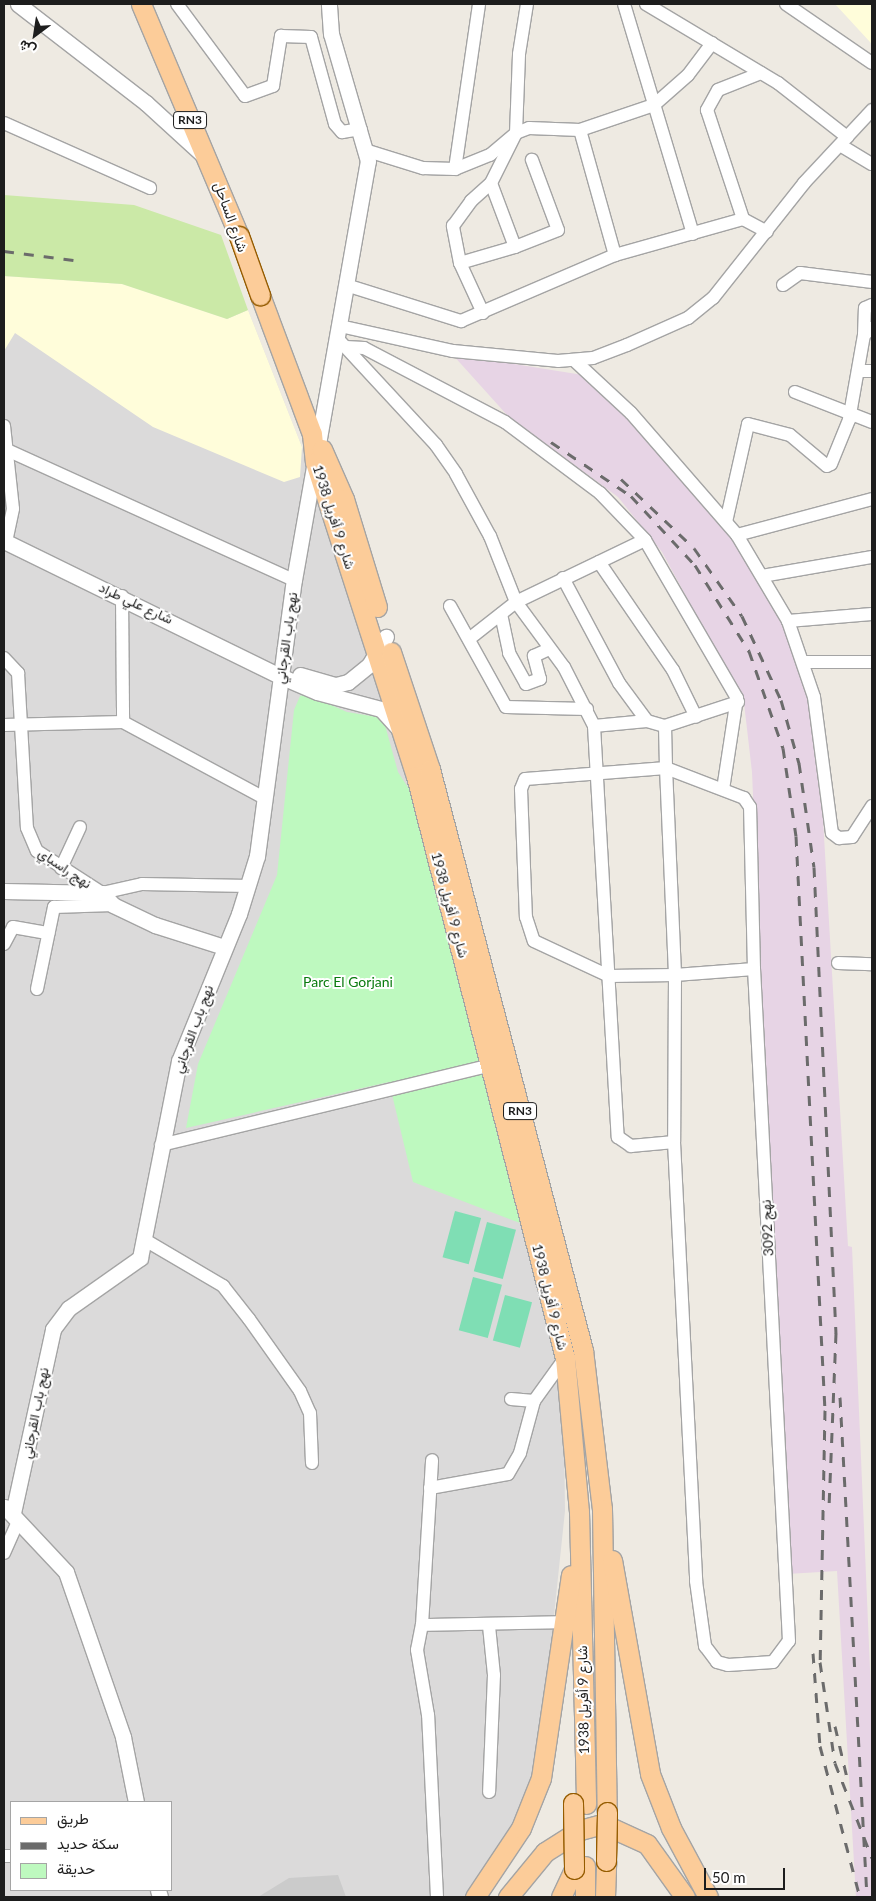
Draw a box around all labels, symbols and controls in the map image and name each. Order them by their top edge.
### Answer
north arrow [10,10,60,60]
text: ش [15,37,39,60]
road number: RN3 [172,110,208,130]
street label: شارع الساحل [211,180,251,254]
street label: شارع 9 أفريل 1938 [309,463,359,571]
street label: شارع علي طراد [96,579,176,627]
street label: نهج باب القرجاني [271,591,301,685]
street label: نهج راسباي [35,844,95,892]
street label: شارع 9 أفريل 1938 [428,850,472,960]
park label: Parc El Gorjani [303,974,393,990]
street label: نهج باب القرجاني [169,983,217,1075]
road number: RN3 [502,1102,538,1120]
street label: نهج 3092 [757,1199,777,1257]
street label: شارع 9 أفريل 1938 [529,1242,571,1352]
street label: نهج باب القرجاني [18,1366,52,1460]
street label: شارع 9 أفريل 1938 [574,1645,592,1755]
legend [10,1801,172,1891]
text: طريق [57,1809,89,1827]
text: سكة حديد [57,1834,119,1852]
scale bar [706,1858,787,1890]
text: حديقة [57,1859,95,1877]
text: 50 m [712,1868,746,1886]

